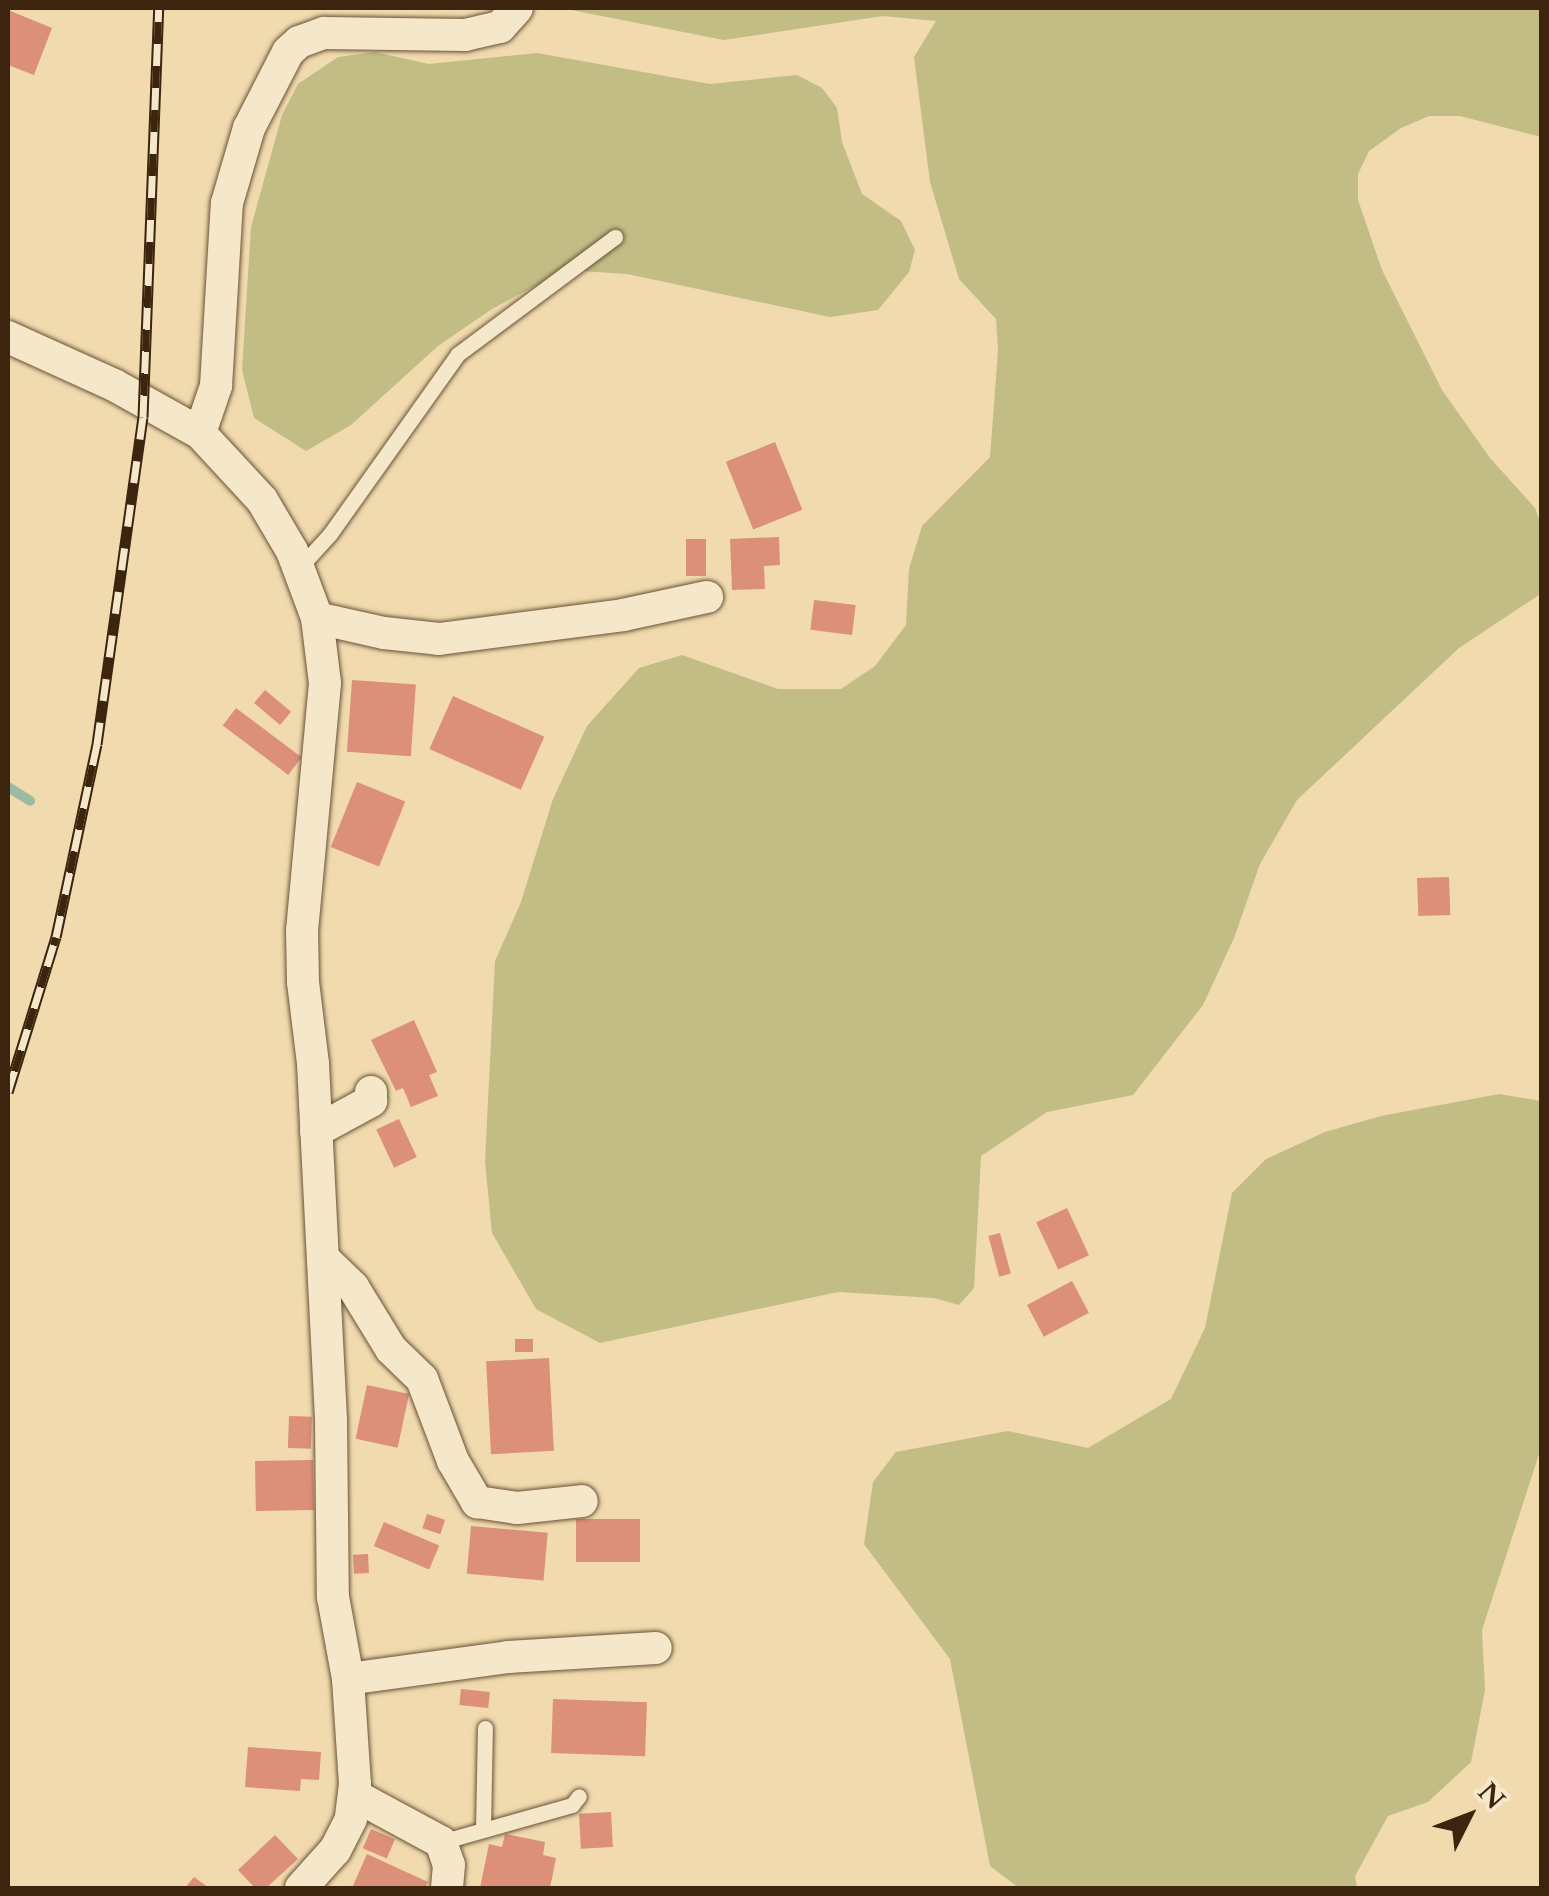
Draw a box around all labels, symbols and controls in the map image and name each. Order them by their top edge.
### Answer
north arrow [1419,1766,1519,1866]
text: N [1469,1774,1514,1818]

